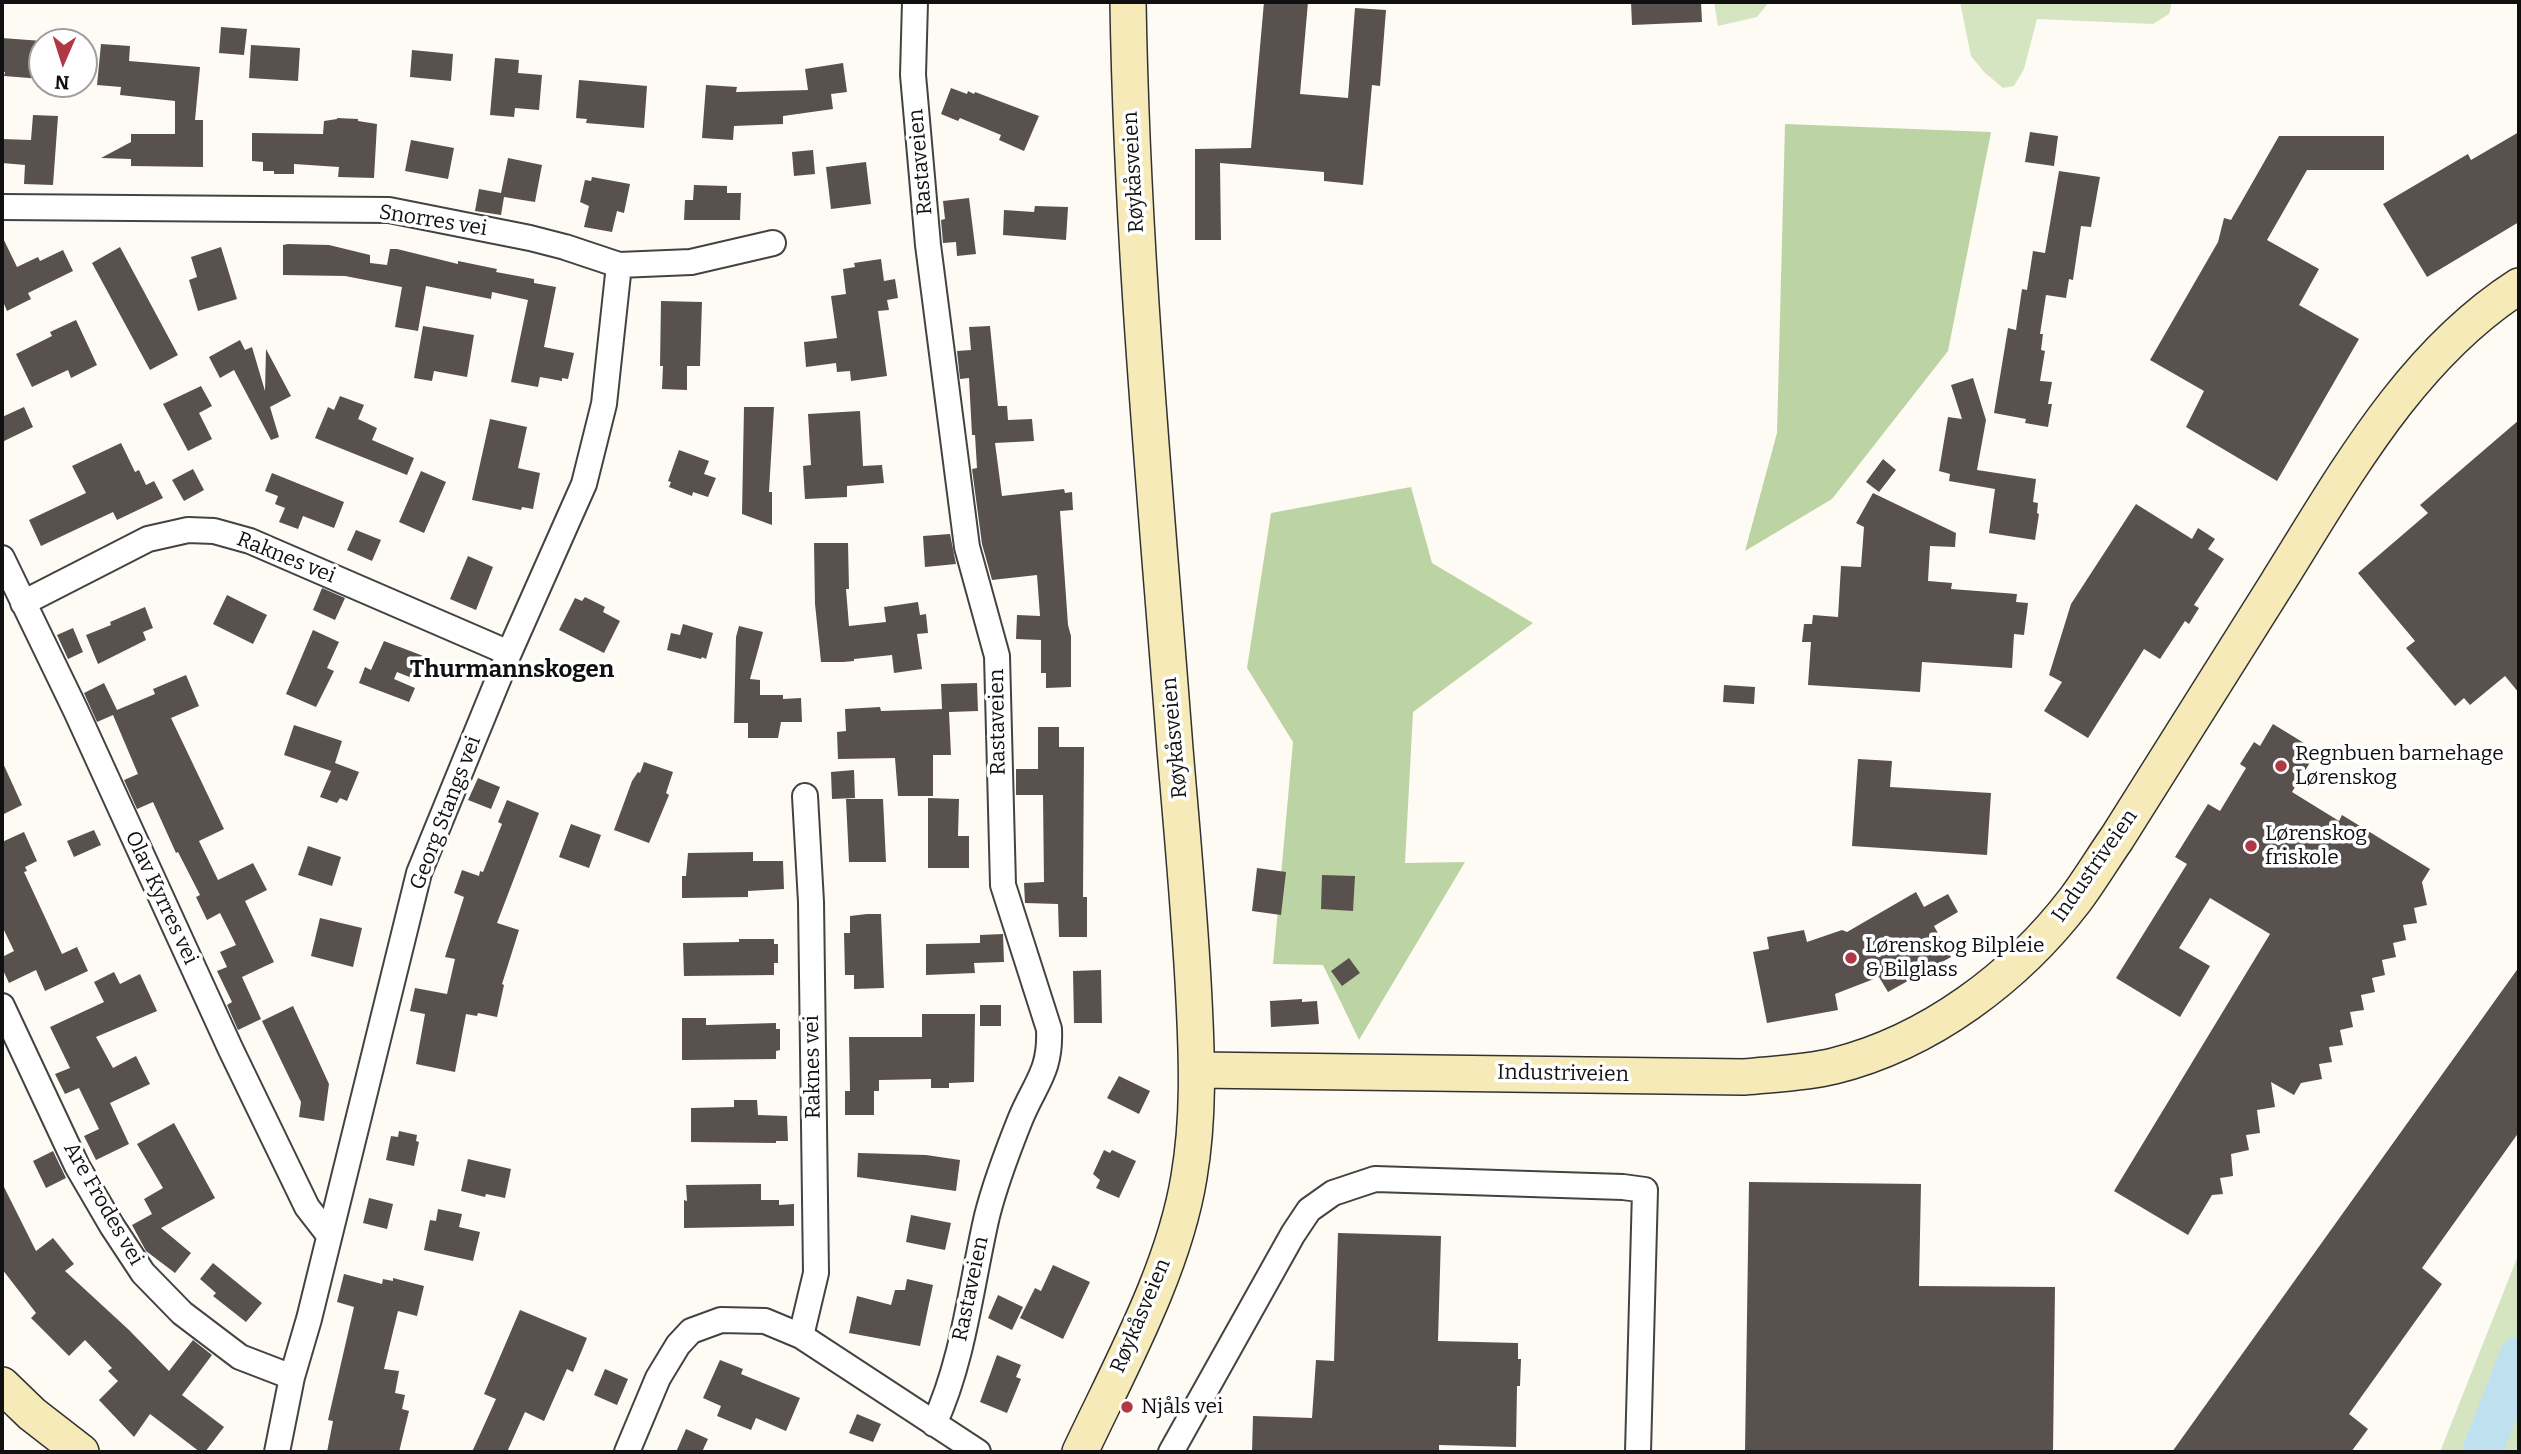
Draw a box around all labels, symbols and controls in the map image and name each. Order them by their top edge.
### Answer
north arrow [28,28,98,98]
text: N [54,71,70,94]
street label: Rastaveien [904,108,938,216]
street label: Røykåsveien [1118,111,1150,233]
street label: Snorres vei [377,200,489,242]
street label: Raknes vei [233,527,339,589]
district label: Thurmannskogen [410,656,614,684]
street label: Rastaveien [984,669,1012,775]
street label: Røykåsveien [1157,676,1193,800]
street label: Georg Stangs vei [405,733,487,893]
place label: Regnbuen barnehage Lørenskog [2295,741,2504,791]
marker: Regnbuen barnehage Lørenskog [2273,758,2289,774]
street label: Industriveien [2047,805,2143,927]
place label: Lørenskog friskole [2265,821,2367,871]
street label: Olav Kyrres vei [119,827,203,969]
marker: Lørenskog friskole [2243,838,2259,854]
place label: Lørenskog Bilpleie & Bilglass [1865,933,2044,983]
marker: Lørenskog Bilpleie & Bilglass [1843,950,1859,966]
street label: Raknes vei [799,1015,827,1119]
street label: Industriveien [1497,1060,1629,1088]
street label: Are Frodes vei [58,1138,148,1270]
street label: Rastaveien [948,1234,994,1344]
street label: Røykåsveien [1106,1255,1176,1377]
place label: Njåls vei [1141,1394,1223,1420]
marker: Njåls vei [1119,1399,1135,1415]

